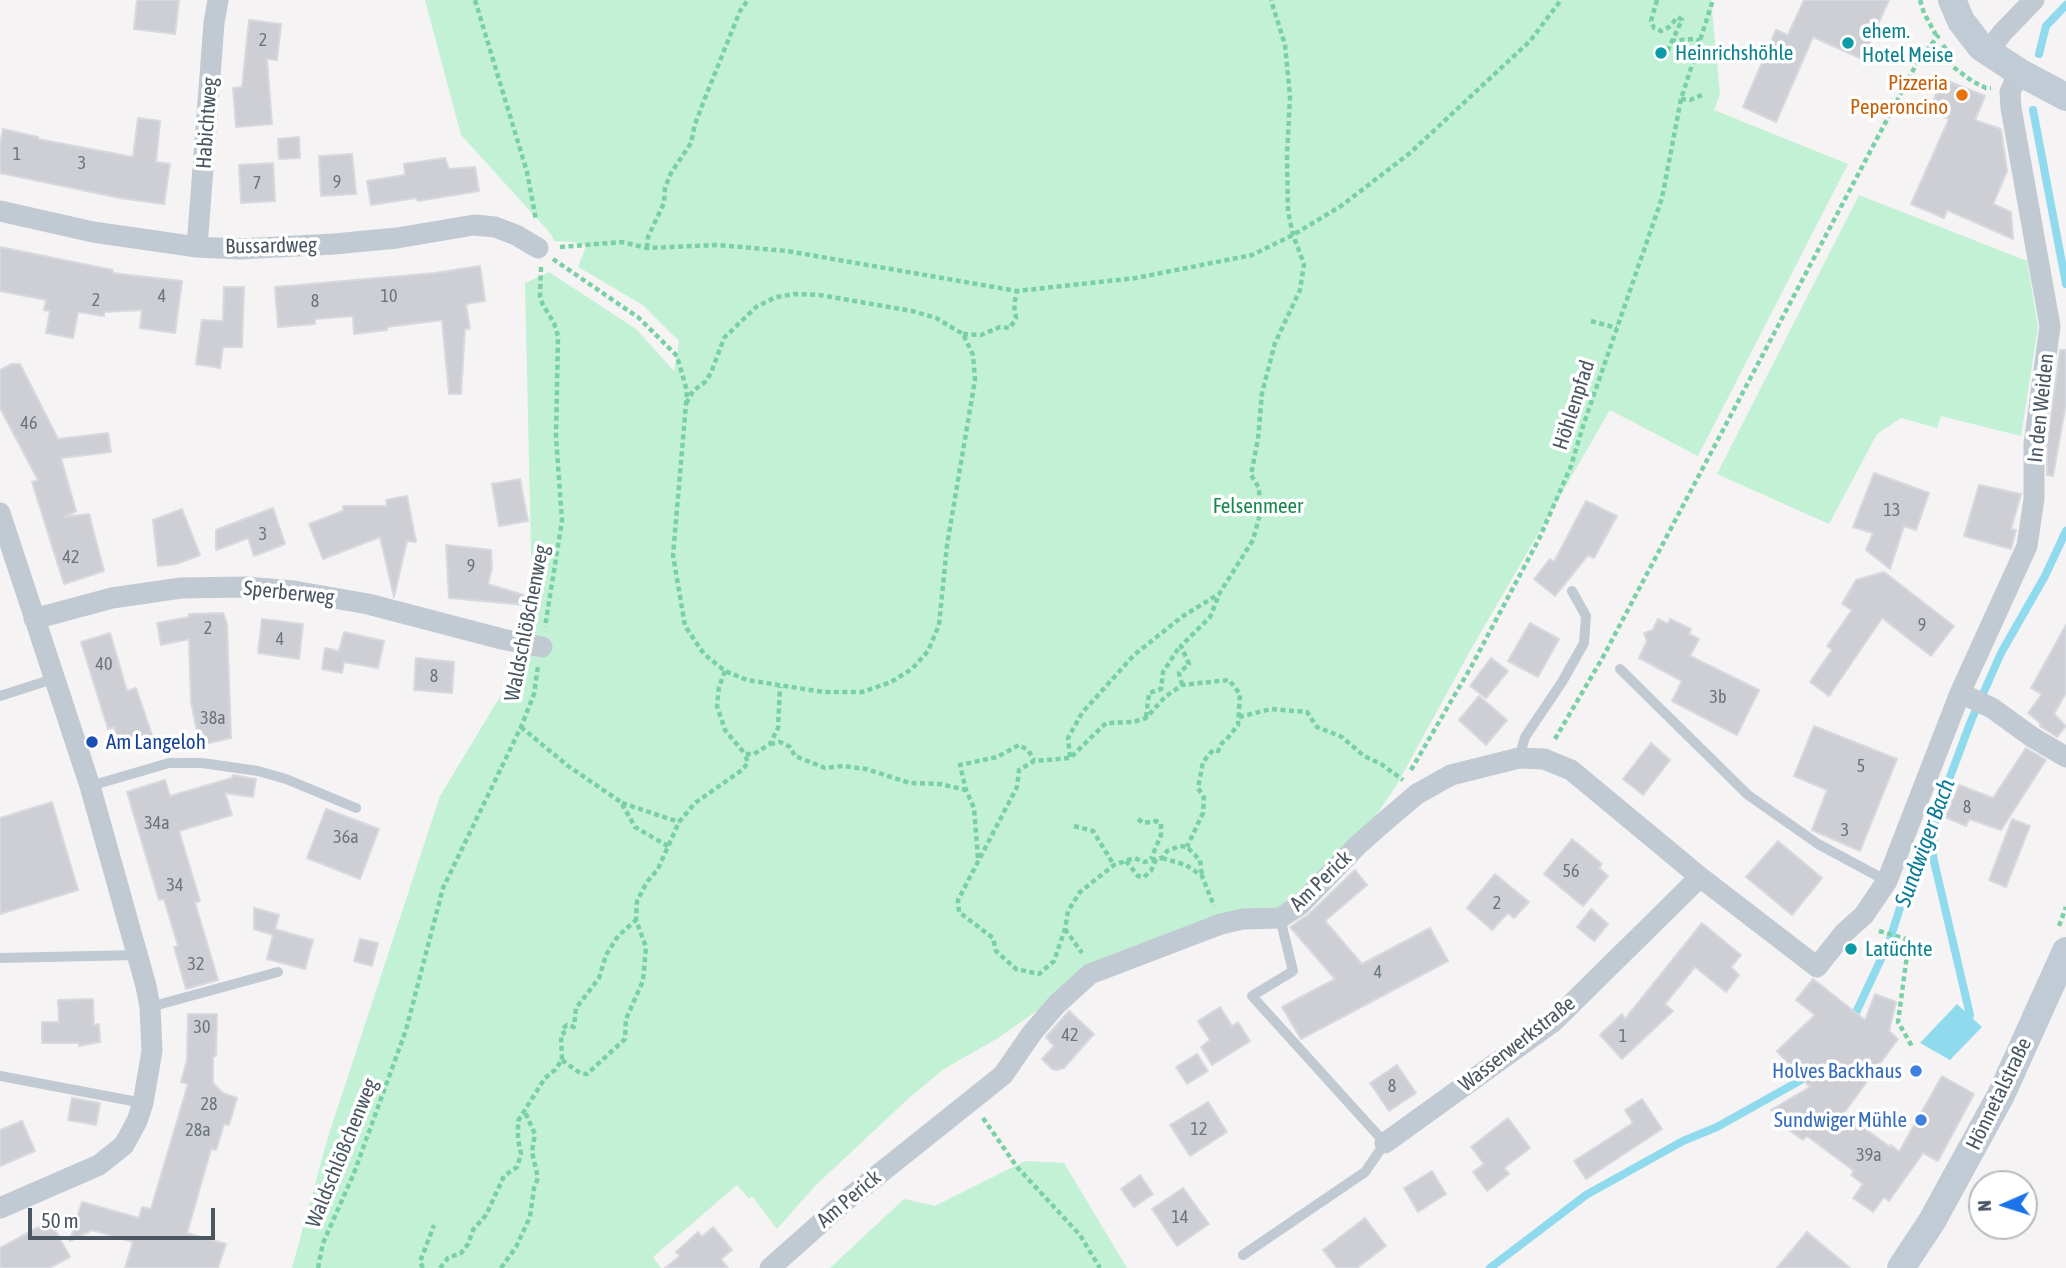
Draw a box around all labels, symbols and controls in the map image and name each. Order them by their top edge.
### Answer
place label: ehem. Hotel Meise [1862,18,1953,68]
house number: 2 [259,29,267,51]
marker: ehem. Hotel Meise [1840,35,1856,51]
place label: Heinrichshöhle [1675,40,1793,66]
marker: Heinrichshöhle [1653,45,1669,61]
place label: Pizzeria Peperoncino [1850,70,1948,120]
street label: Habichtweg [191,76,223,170]
marker: Pizzeria Peperoncino [1954,87,1970,103]
house number: 1 [13,143,21,165]
house number: 3 [78,152,86,174]
house number: 9 [333,171,341,193]
house number: 7 [253,172,261,194]
street label: Bussardweg [225,233,317,259]
house number: 4 [158,285,166,307]
house number: 10 [381,285,397,307]
house number: 2 [92,289,100,311]
house number: 8 [311,290,319,312]
street label: In den Weiden [2023,352,2059,464]
street label: Höhlenpfad [1548,357,1600,453]
house number: 46 [21,412,37,434]
park label: Felsenmeer [1213,493,1303,519]
house number: 13 [1884,499,1900,521]
house number: 3 [259,523,267,545]
street label: Waldschlößchenweg [499,543,555,703]
house number: 42 [63,546,79,568]
house number: 9 [467,555,475,577]
street label: Sperberweg [242,576,336,610]
house number: 9 [1918,614,1926,636]
house number: 2 [204,617,212,639]
house number: 4 [276,628,284,650]
house number: 40 [96,653,112,675]
house number: 8 [430,665,438,687]
house number: 3b [1710,686,1726,708]
house number: 38a [200,707,226,729]
place label: Am Langeloh [106,729,206,755]
marker: Am Langeloh [84,734,100,750]
house number: 5 [1857,755,1865,777]
water label: Sundwiger Bach [1889,775,1961,911]
house number: 8 [1963,796,1971,818]
house number: 34a [144,812,170,834]
house number: 3 [1841,819,1849,841]
house number: 36a [333,826,359,848]
street label: Am Perick [1285,846,1357,916]
house number: 56 [1563,860,1579,882]
house number: 34 [167,874,183,896]
house number: 2 [1493,892,1501,914]
place label: Latüchte [1865,936,1932,962]
marker: Latüchte [1843,941,1859,957]
house number: 32 [188,953,204,975]
house number: 4 [1374,961,1382,983]
street label: Wasserwerkstraße [1454,991,1580,1097]
house number: 30 [194,1016,210,1038]
house number: 42 [1062,1024,1078,1046]
house number: 1 [1619,1025,1627,1047]
street label: Hönnetalstraße [1961,1034,2037,1154]
place label: Holves Backhaus [1772,1058,1902,1084]
marker: Holves Backhaus [1908,1063,1924,1079]
street label: Waldschlößchenweg [301,1075,383,1231]
house number: 8 [1388,1075,1396,1097]
house number: 28 [201,1093,217,1115]
place label: Sundwiger Mühle [1774,1107,1907,1133]
marker: Sundwiger Mühle [1913,1112,1929,1128]
house number: 12 [1191,1118,1207,1140]
house number: 28a [185,1119,211,1141]
house number: 39a [1856,1144,1882,1166]
street label: Am Perick [812,1165,886,1233]
north arrow [1968,1170,2038,1240]
scale bar [32,1194,219,1238]
text: N [1973,1200,1995,1212]
house number: 14 [1172,1206,1188,1228]
text: 50 m [41,1208,79,1232]

